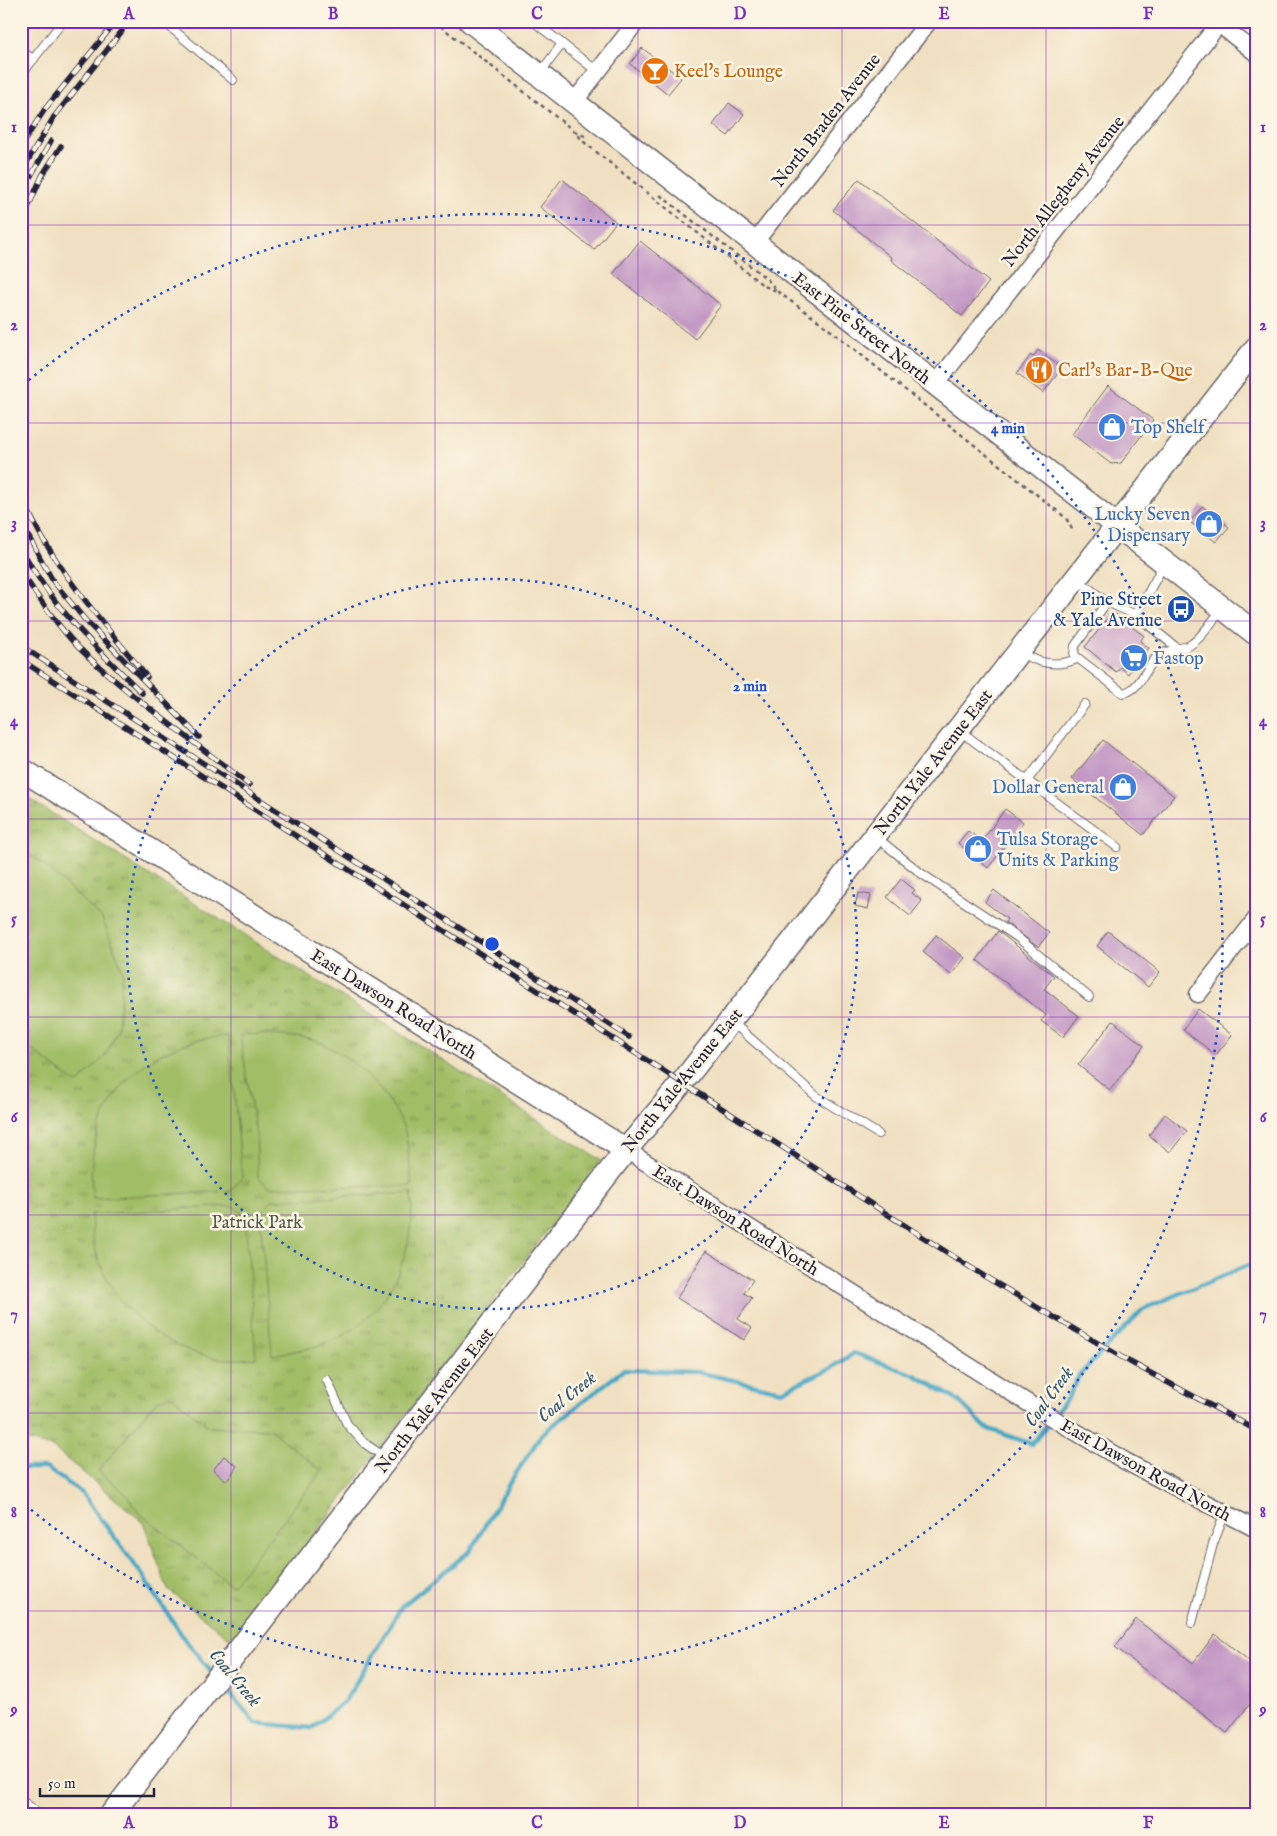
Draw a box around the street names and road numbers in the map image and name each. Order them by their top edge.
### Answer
street label: North Braden Avenue [768,49,887,192]
street label: North Allegheny Avenue [998,112,1131,272]
street label: East Pine Street North [787,268,935,391]
street label: North Yale Avenue East [870,685,998,841]
street label: East Dawson Road North [306,945,481,1066]
street label: North Yale Avenue East [618,1004,749,1158]
street label: East Dawson Road North [648,1161,823,1282]
street label: North Yale Avenue East [371,1323,499,1479]
street label: East Dawson Road North [1056,1415,1235,1528]

